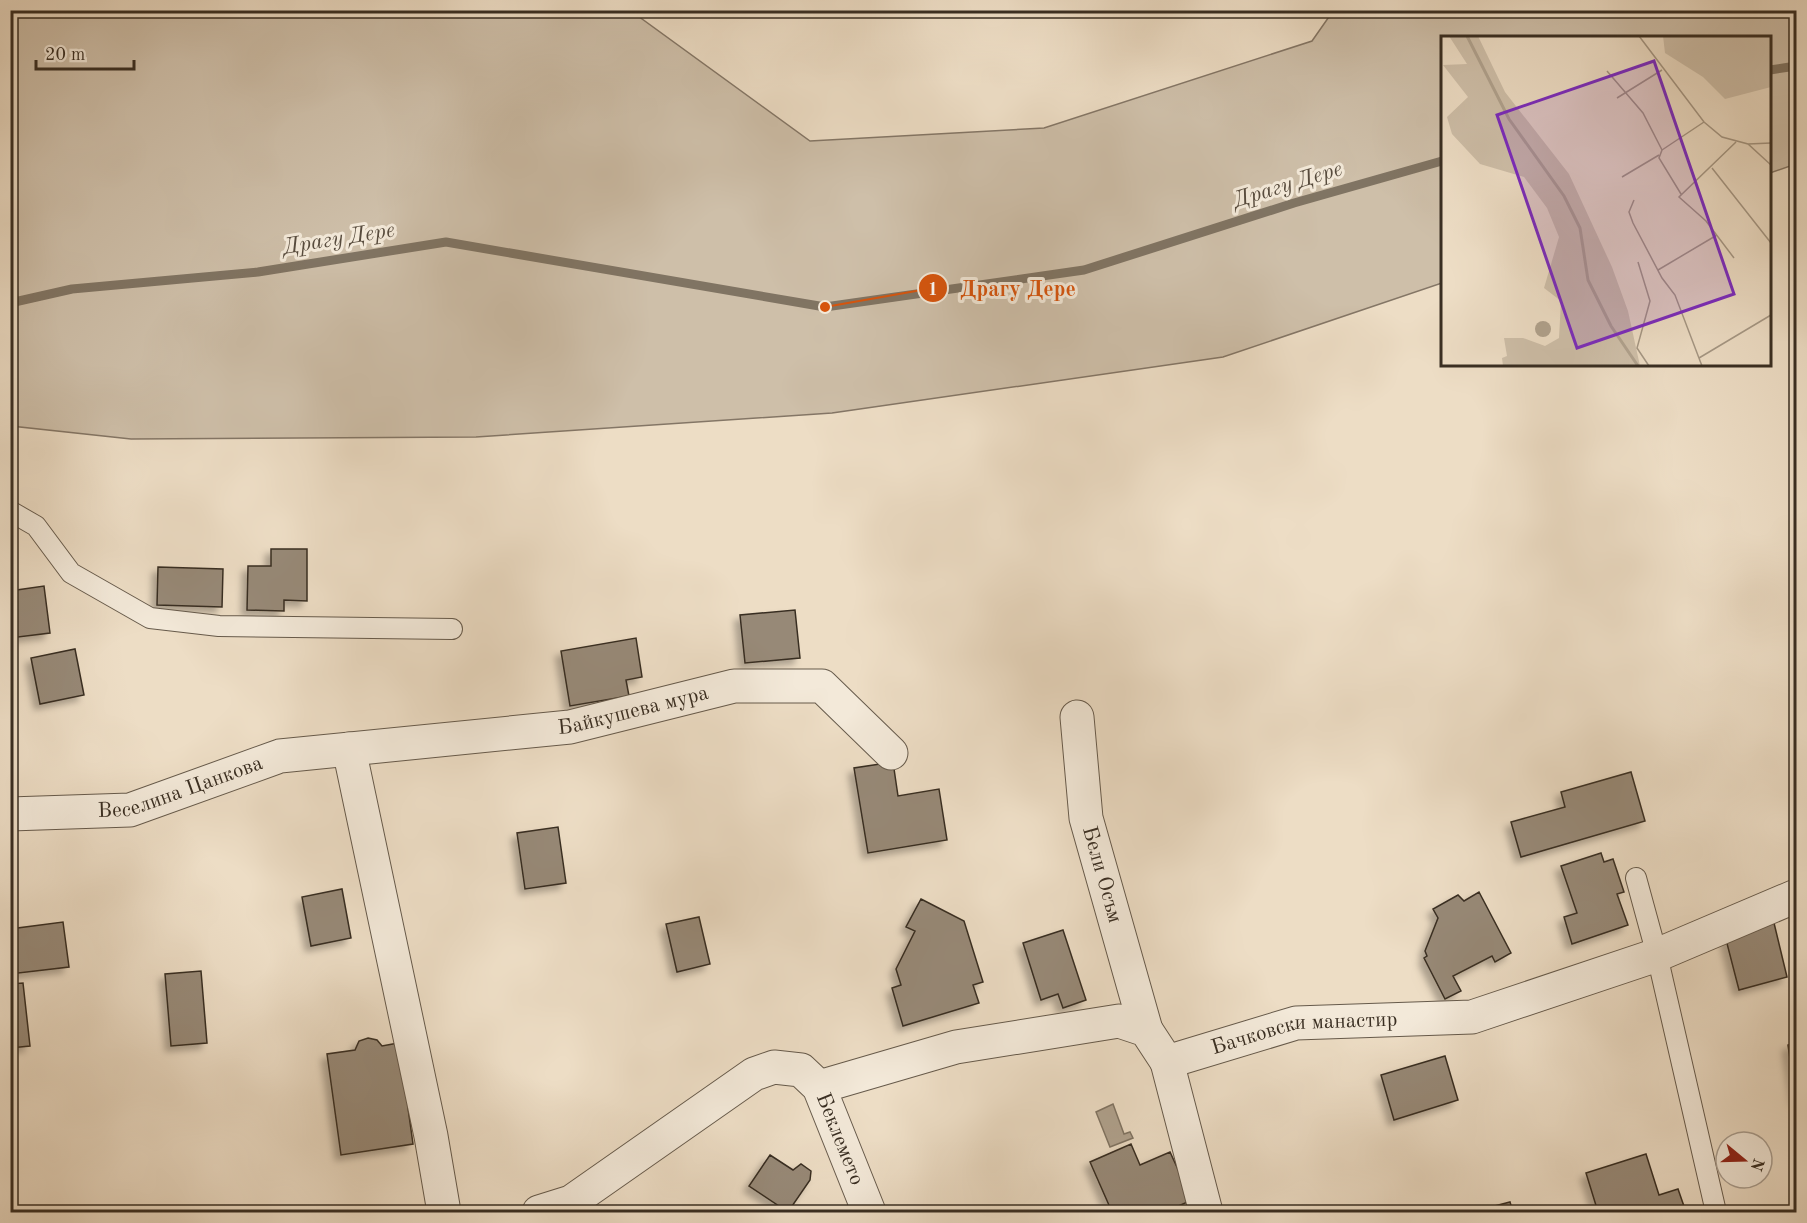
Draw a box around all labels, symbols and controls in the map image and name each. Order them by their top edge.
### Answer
scale bar [36,33,134,71]
inset map [1441,36,1771,366]
text: 20 m [45,46,85,64]
water label: Драгу Дере [1228,158,1345,213]
water label: Драгу Дере [279,219,396,259]
callout: Драгу Дере [918,268,1088,308]
text: Драгу Дере [960,279,1076,301]
text: 1 [928,281,938,299]
street label: Байкушева мура [557,682,711,739]
street label: Веселина Цанкова [97,753,266,822]
street label: Бели Осъм [1078,824,1126,925]
street label: Бачковски манастир [1209,1009,1398,1059]
street label: Беклемето [812,1090,868,1188]
north arrow [1714,1130,1774,1190]
text: N [1746,1156,1766,1173]

